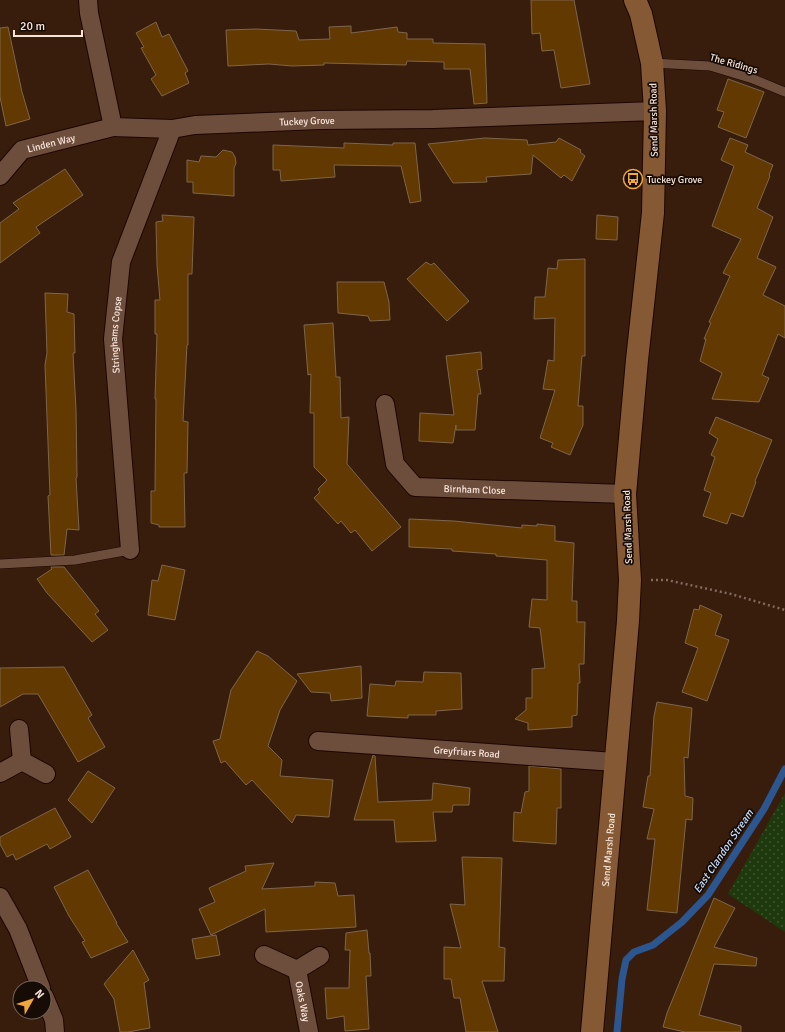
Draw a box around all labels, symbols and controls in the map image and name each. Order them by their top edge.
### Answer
scale bar [14,12,82,38]
text: 20 m [20,19,45,34]
street label: The Ridings [708,51,760,77]
street label: Send Marsh Road [647,83,661,157]
street label: Tuckey Grove [279,115,335,129]
street label: Linden Way [26,132,77,155]
bus stop icon: Tuckey Grove [622,168,644,190]
place label: Tuckey Grove [647,174,702,186]
street label: Stringhams Copse [108,296,124,374]
street label: Birnham Close [443,483,506,497]
street label: Send Marsh Road [621,490,635,564]
street label: Greyfriars Road [433,744,500,761]
water label: East Clandon Stream [691,806,757,895]
street label: Send Marsh Road [600,812,618,887]
north arrow [12,980,52,1020]
street label: Oaks Way [292,980,312,1023]
text: N [32,987,47,1001]

